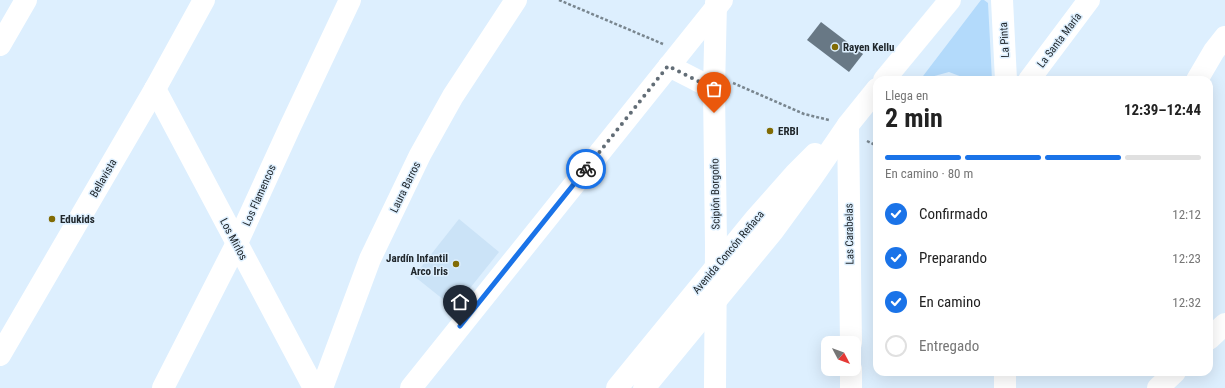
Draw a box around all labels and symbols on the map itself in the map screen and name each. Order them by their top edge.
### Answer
street label: La Santa María [1035,10,1084,70]
street label: La Pinta [997,22,1012,58]
place label: Rayen Kellu [843,41,894,54]
marker: Rayen Kellu [830,42,840,52]
pin [697,72,731,113]
place label: ERBI [778,125,799,138]
marker: ERBI [765,126,775,136]
courier [566,149,606,189]
street label: Bellavista [87,157,120,200]
street label: Scipión Borgoño [708,158,723,230]
street label: Laura Barros [388,160,423,215]
street label: Los Flamencos [240,163,279,228]
street label: Las Carabelas [842,203,857,265]
street label: Avenida Concón Reñaca [690,208,767,297]
place label: Edukids [60,213,95,226]
marker: Edukids [47,214,57,224]
street label: Los Mirlos [217,216,250,262]
place label: Jardín Infantil Arco Iris [386,252,448,278]
marker: Jardín Infantil Arco Iris [451,259,461,269]
pin [443,285,477,326]
north arrow [821,336,861,376]

